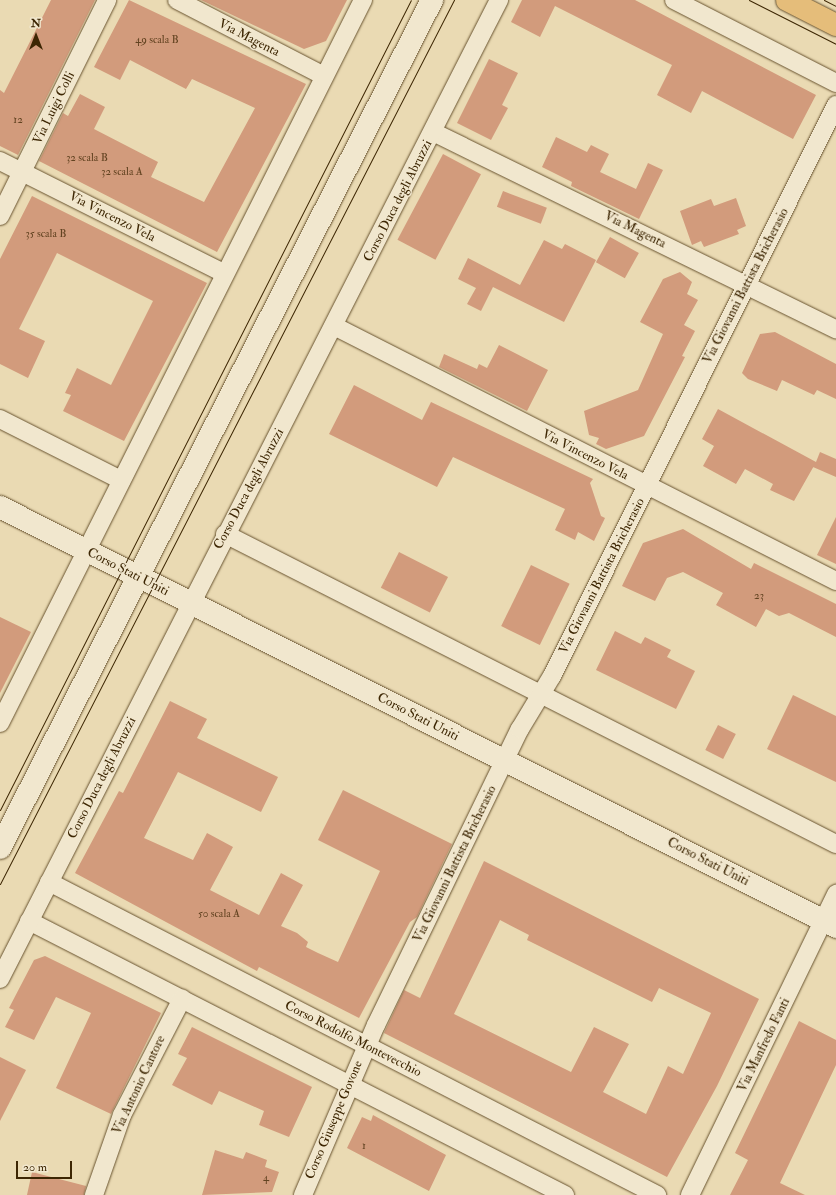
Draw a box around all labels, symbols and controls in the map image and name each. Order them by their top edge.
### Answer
north arrow [16,16,56,56]
street label: Via Magenta [216,16,282,60]
text: N [31,17,41,30]
house number: 49 scala B [135,33,179,47]
street label: Via Luigi Colli [30,69,78,147]
house number: 12 [13,113,23,127]
street label: Corso Duca degli Abruzzi [360,137,436,265]
house number: 32 scala B [66,151,108,165]
house number: 32 scala A [101,165,143,179]
street label: Via Vincenzo Vela [66,189,158,245]
street label: Via Giovanni Battista Bricherasio [700,206,792,366]
street label: Via Magenta [602,208,668,252]
house number: 35 scala B [26,227,66,241]
street label: Corso Duca degli Abruzzi [210,426,288,552]
street label: Via Vincenzo Vela [539,427,631,483]
street label: Via Giovanni Battista Bricherasio [556,496,648,656]
street label: Corso Stati Uniti [85,545,171,599]
house number: 23 [754,589,764,603]
street label: Corso Stati Uniti [375,690,461,744]
street label: Corso Duca degli Abruzzi [64,714,140,842]
street label: Via Giovanni Battista Bricherasio [410,783,500,945]
street label: Corso Stati Uniti [665,835,751,889]
house number: 50 scala A [198,907,240,921]
street label: Via Manfredo Fanti [735,996,793,1094]
street label: Corso Rodolfo Montevecchio [282,998,424,1080]
street label: Via Antonio Cantore [109,1033,169,1137]
street label: Corso Giuseppe Govone [302,1058,366,1182]
house number: 1 [362,1139,366,1153]
scale bar [18,1153,74,1179]
text: 20 m [23,1160,47,1175]
house number: 4 [263,1171,269,1185]

